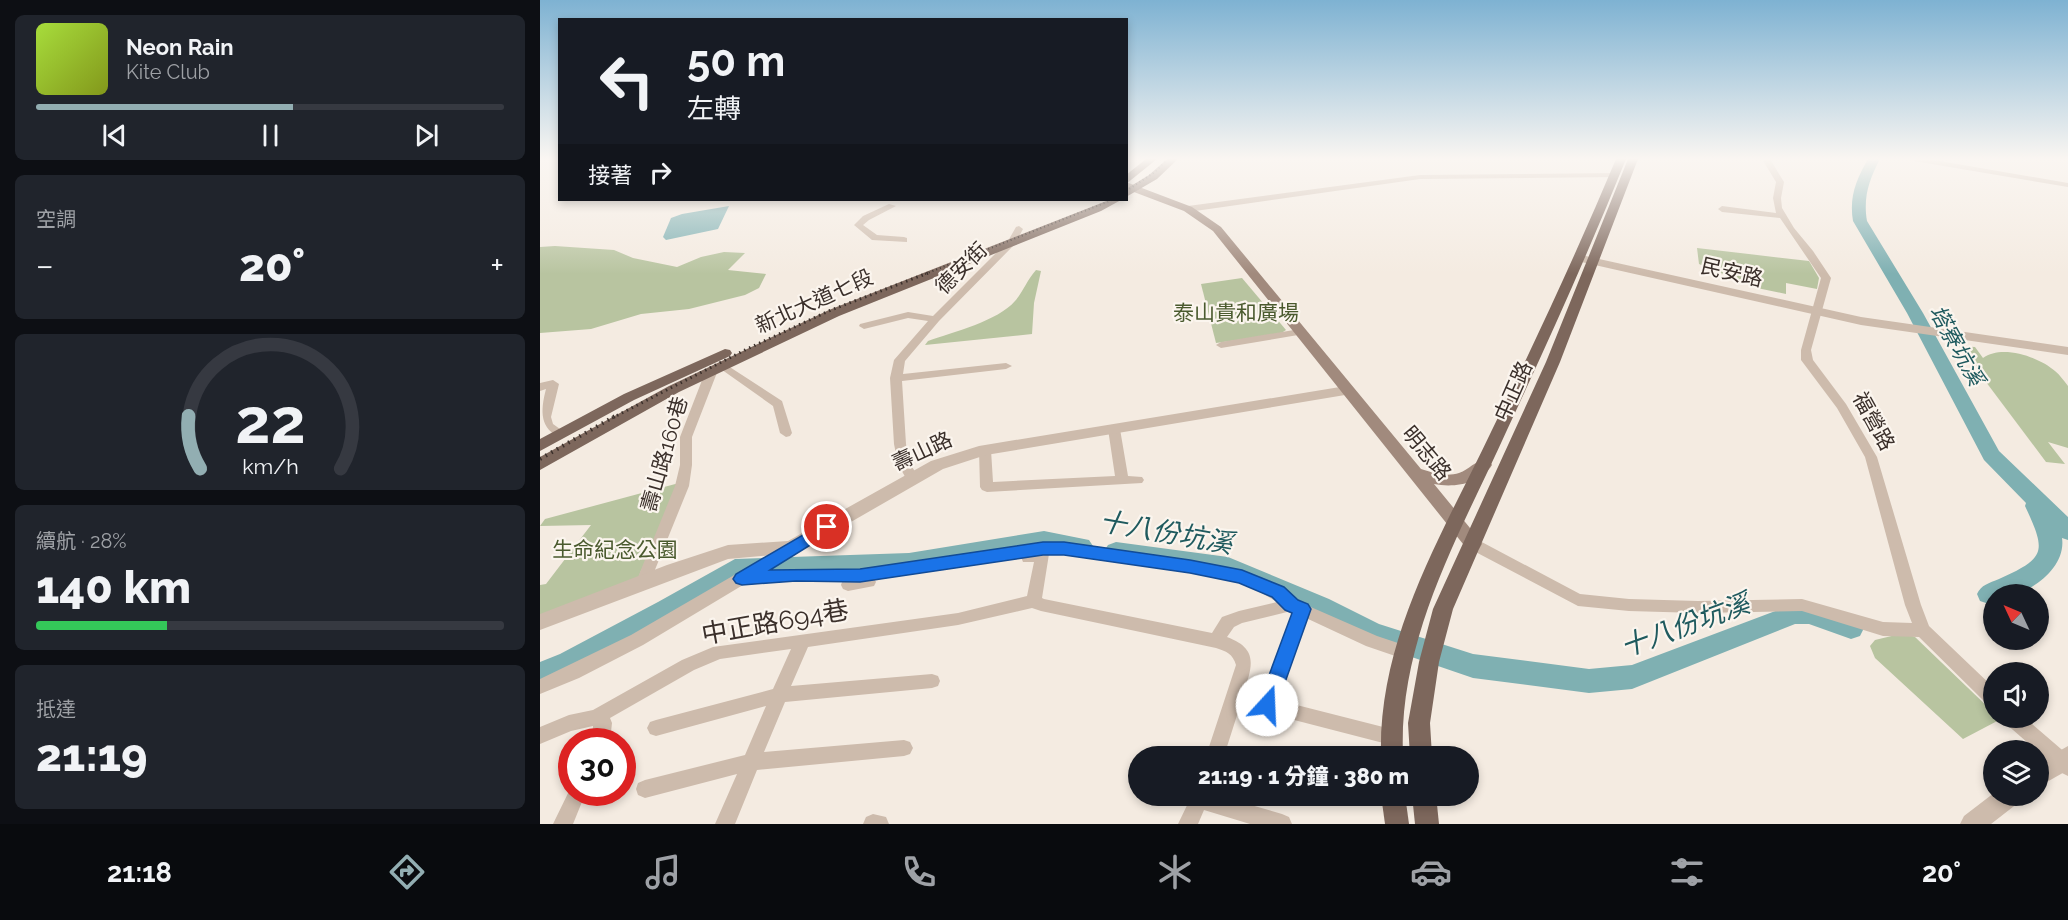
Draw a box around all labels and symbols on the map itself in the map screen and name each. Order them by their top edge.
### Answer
street label: 德安街 [930,237,992,299]
street label: 民安路 [1698,253,1766,291]
street label: 新北大道七段 [751,264,877,338]
park label: 泰山貴和廣場 [1173,300,1299,325]
water label: 塔寮坑溪 [1924,300,1991,392]
street label: 中正路 [1489,357,1537,425]
street label: 福營路 [1848,387,1900,455]
street label: 壽山路160巷 [636,394,692,514]
street label: 明志路 [1397,421,1457,485]
street label: 壽山路 [888,426,956,476]
pin [801,501,852,552]
water label: 十八份坑溪 [1097,505,1239,560]
park label: 生命紀念公園 [552,537,678,562]
north arrow [1983,584,2049,650]
water label: 十八份坑溪 [1616,586,1757,663]
street label: 中正路694巷 [699,594,851,650]
position arrow [1235,673,1299,737]
speed limit sign: 30 [558,728,636,806]

